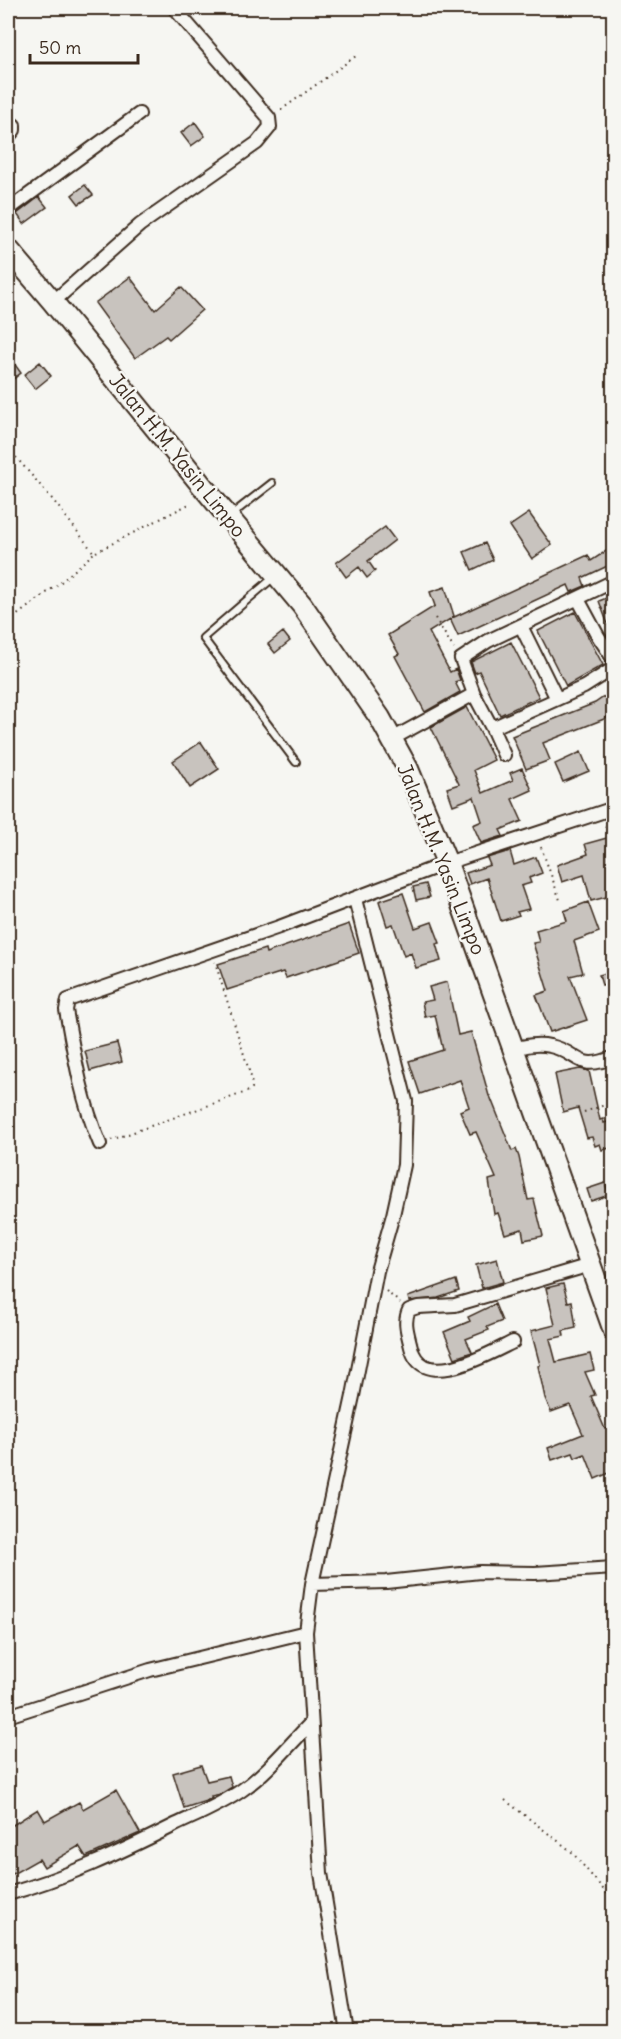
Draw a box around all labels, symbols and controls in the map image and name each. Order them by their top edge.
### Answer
scale bar [30,27,138,65]
text: 50 m [39,36,81,59]
street label: Jalan H.M. Yasin Limpo [104,368,252,542]
street label: Jalan H.M. Yasin Limpo [392,760,492,958]

